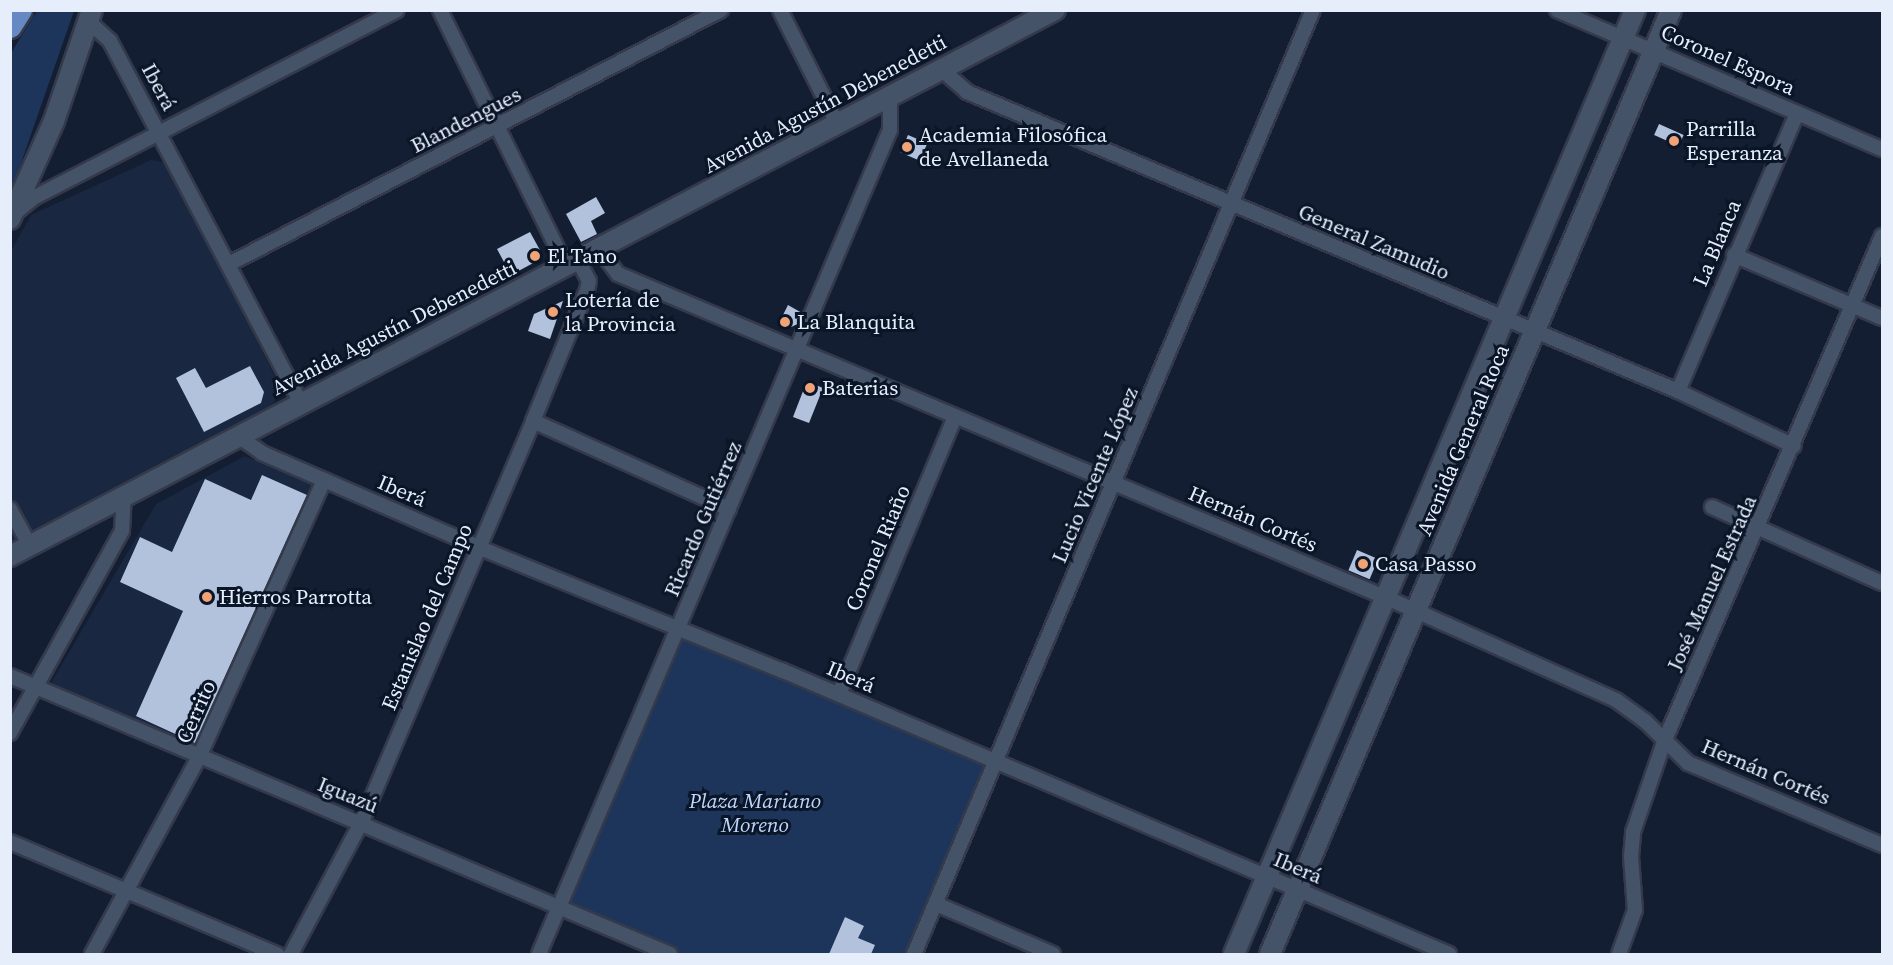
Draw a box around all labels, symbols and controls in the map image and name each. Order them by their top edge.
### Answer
street label: Coronel Espora [1657,19,1799,101]
street label: Avenida Agustín Debenedetti [699,29,951,179]
street label: Iberá [136,59,182,115]
street label: Blandengues [407,81,525,159]
place label: Parrilla Esperanza [1686,116,1783,166]
place label: Academia Filosófica de Avellaneda [919,122,1107,172]
marker: Parrilla Esperanza [1667,134,1681,148]
marker: Academia Filosófica de Avellaneda [900,140,914,154]
street label: La Blanca [1688,196,1746,290]
street label: General Zamudio [1295,199,1453,285]
place label: El Tano [547,243,617,269]
marker: El Tano [528,249,542,263]
street label: Avenida Agustín Debenedetti [267,255,521,401]
place label: Lotería de la Provincia [565,287,676,337]
marker: Lotería de la Provincia [546,305,560,319]
place label: La Blanquita [797,309,915,335]
marker: La Blanquita [778,315,792,329]
street label: Avenida General Roca [1411,341,1515,539]
place label: Baterias [822,375,898,401]
marker: Baterias [803,381,817,395]
street label: Lucio Vicente López [1046,383,1144,567]
street label: Ricardo Gutiérrez [659,438,747,600]
street label: Iberá [374,470,430,512]
street label: Coronel Riaño [840,481,916,615]
street label: Hernán Cortés [1185,481,1321,557]
street label: José Manuel Estrada [1662,491,1762,675]
street label: Estanislao del Campo [376,520,478,714]
place label: Casa Passo [1375,551,1476,577]
marker: Casa Passo [1356,557,1370,571]
place label: Hierros Parrotta [219,584,372,610]
marker: Hierros Parrotta [200,590,214,604]
street label: Iberá [823,656,879,698]
street label: Cerrito [171,677,221,747]
street label: Hernán Cortés [1698,734,1834,810]
street label: Iguazú [314,772,382,818]
park label: Plaza Mariano Moreno [689,788,821,838]
street label: Iberá [1270,847,1326,889]

